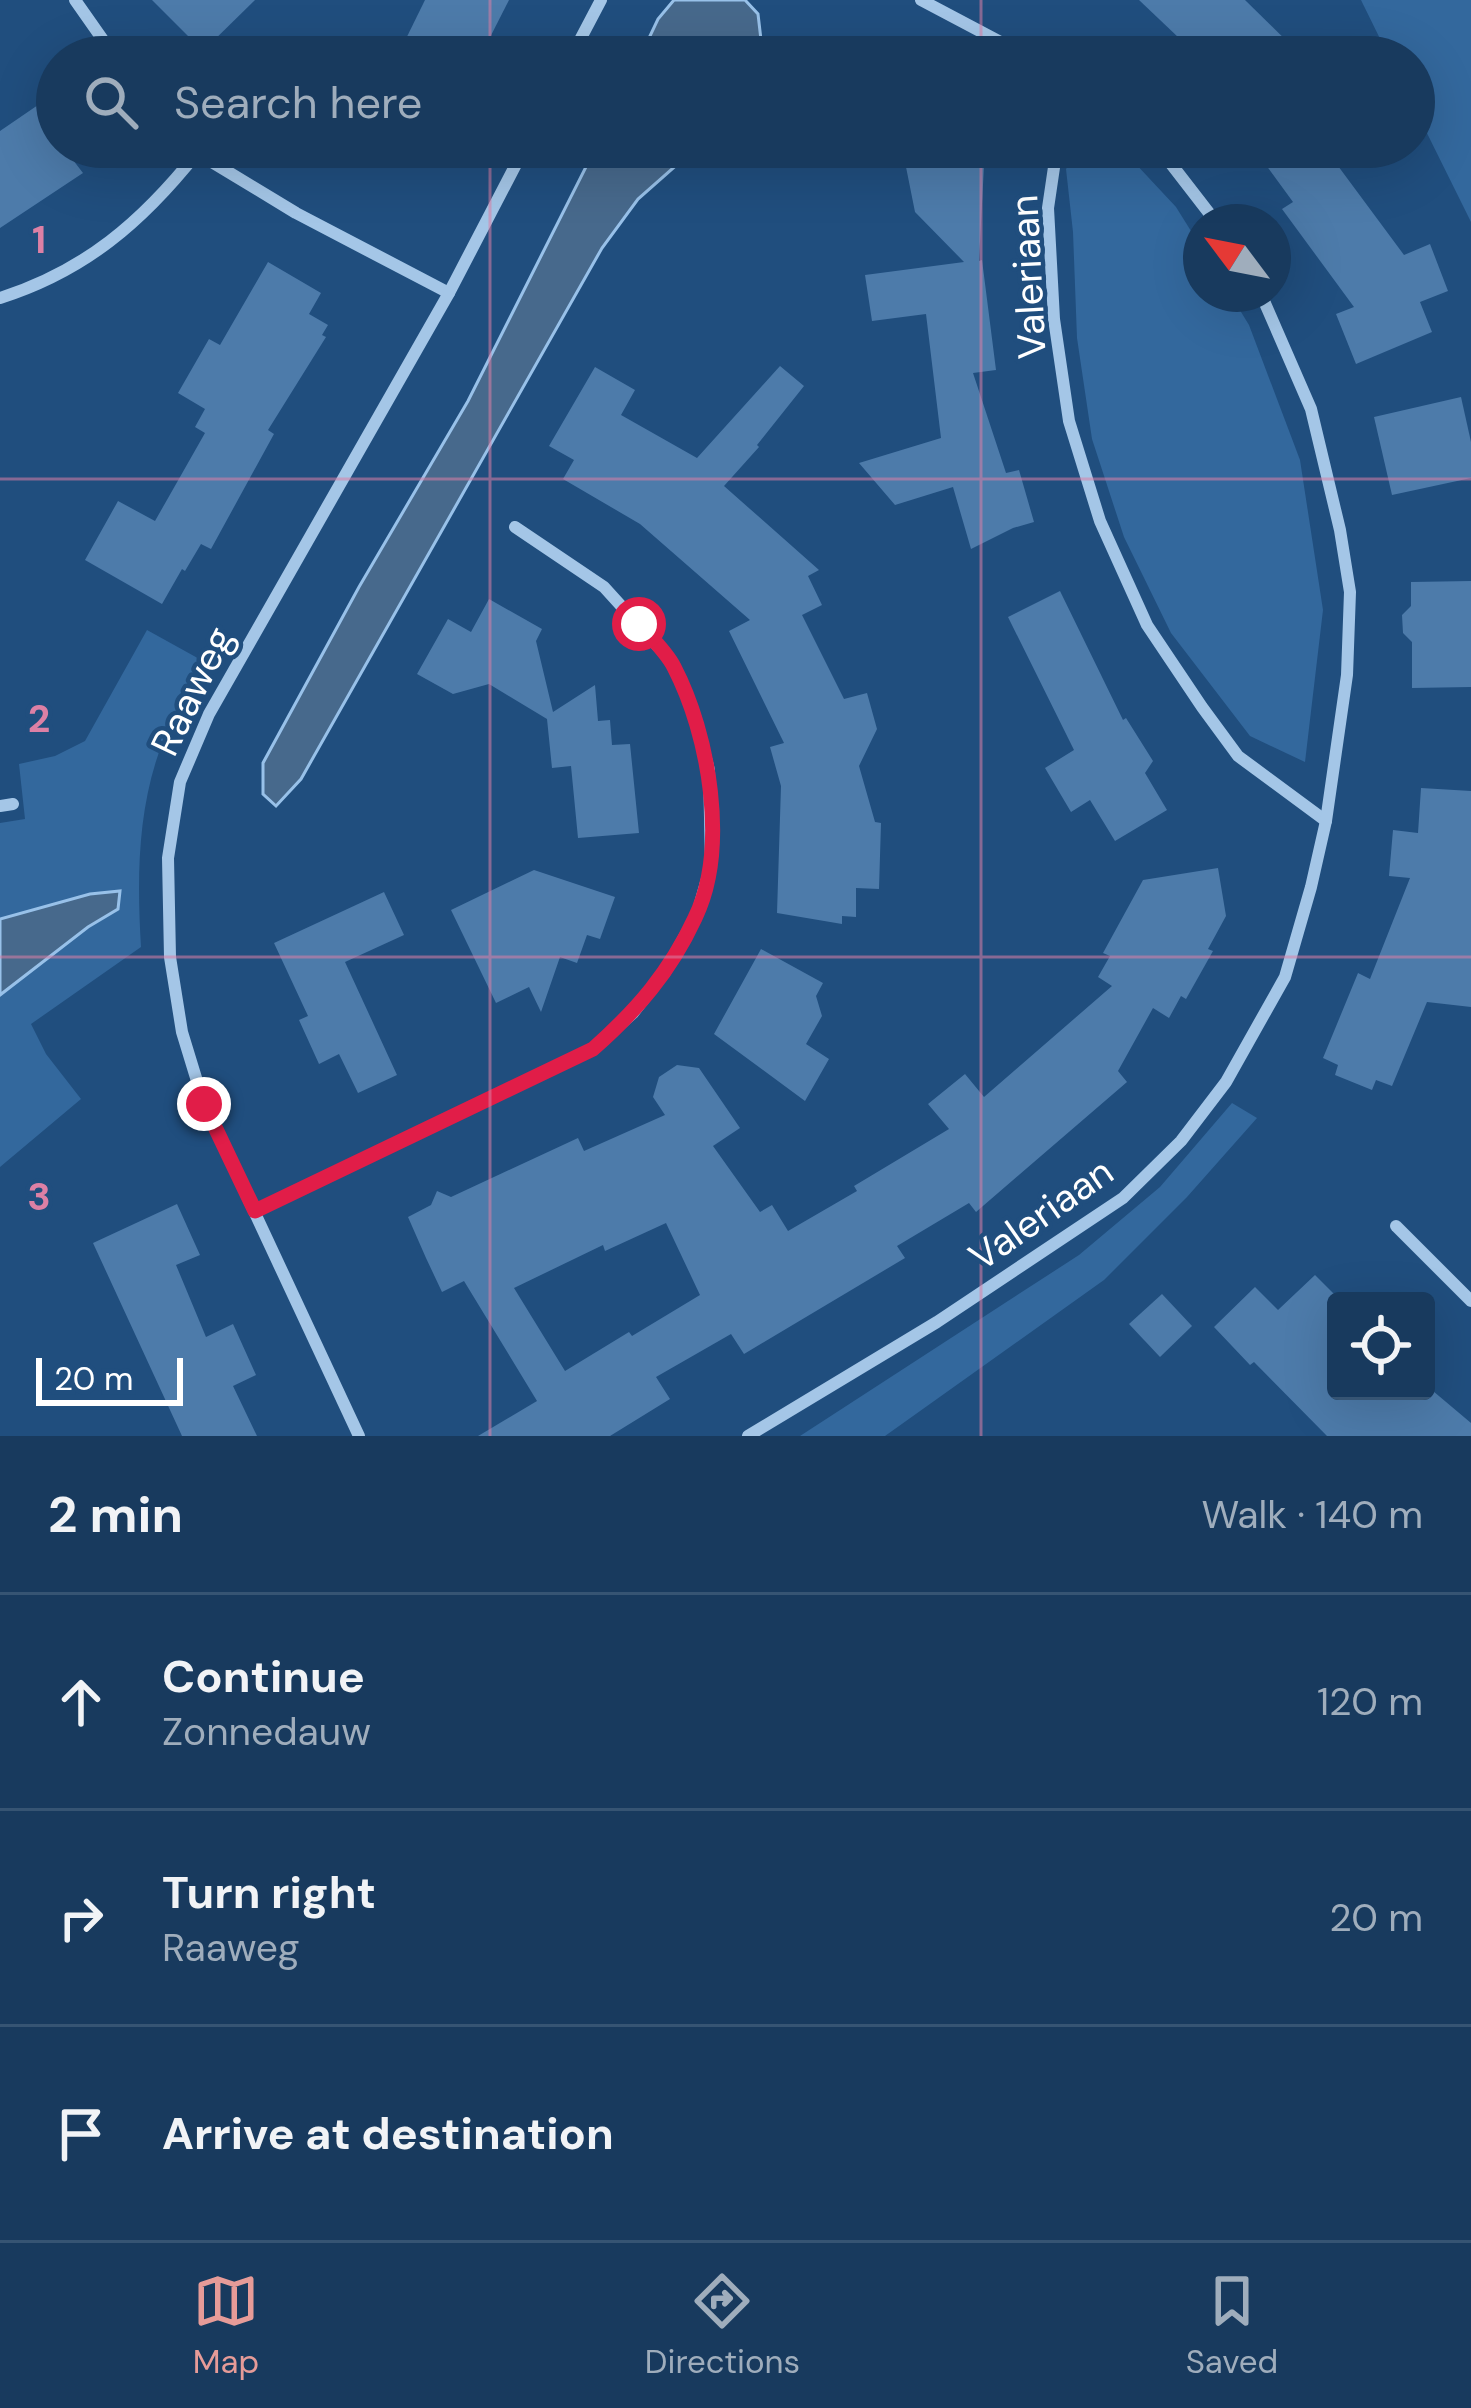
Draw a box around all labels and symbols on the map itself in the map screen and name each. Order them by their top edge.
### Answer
street label: Valeriaan [998,193,1058,361]
north arrow [1183,204,1291,312]
text: 1 [32,214,46,265]
route start [612,597,666,651]
street label: Raaweg [139,618,245,764]
text: 2 [28,693,50,744]
route end [177,1077,231,1131]
street label: Valeriaan [959,1146,1123,1282]
text: 3 [27,1171,51,1222]
scale bar [36,1352,183,1405]

